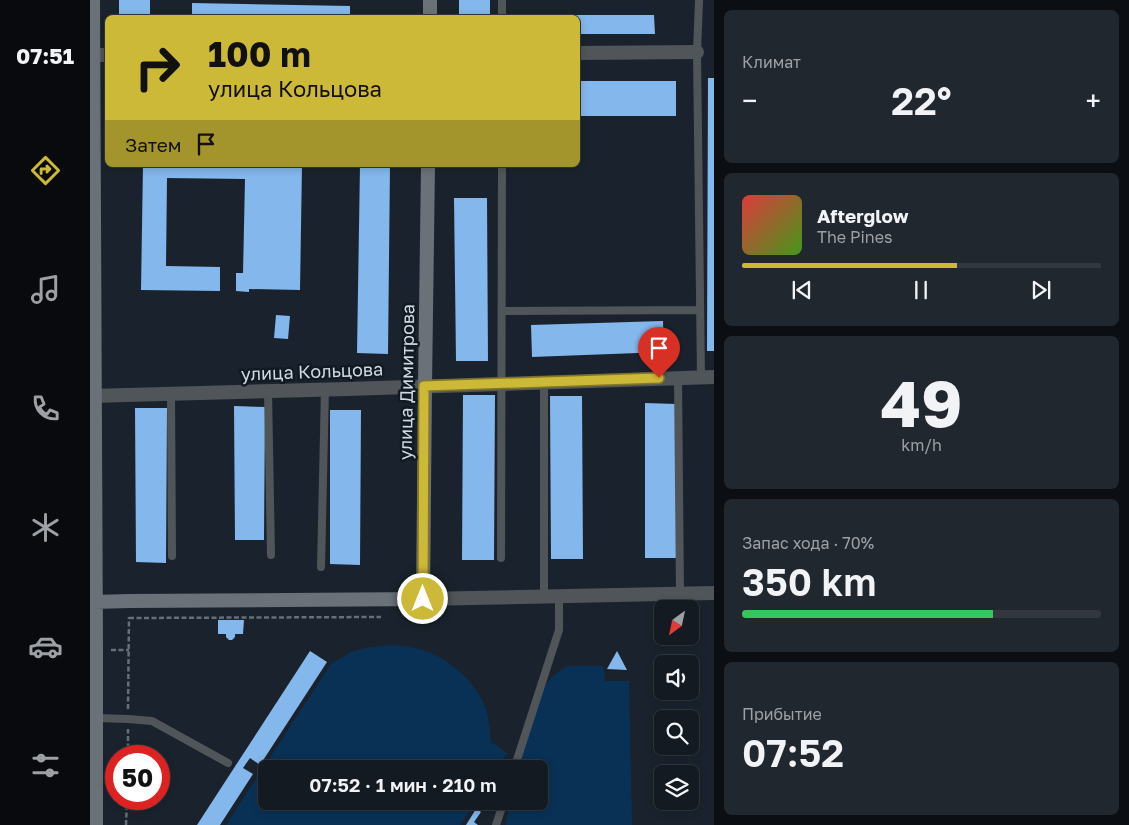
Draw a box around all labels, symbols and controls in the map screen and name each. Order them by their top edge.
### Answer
text: 100 m [208,33,311,75]
icon: right [125,35,190,100]
text: 07:51 [16,42,74,69]
text: Климат [742,52,801,72]
text: улица Кольцова [208,75,382,102]
text: 22° [891,78,952,123]
text: − [742,84,757,117]
text: + [1086,84,1101,117]
icon: arrive [192,130,220,158]
text: Затем [125,133,182,156]
icon: directions [28,153,63,188]
text: Afterglow [817,204,908,227]
text: The Pines [817,227,892,247]
icon: music [28,272,63,307]
icon: previous [788,276,816,304]
icon: pause [907,276,935,304]
icon: next [1027,276,1055,304]
street label: улица Димитрова [394,304,418,460]
pin [638,327,680,378]
icon: arrive [645,334,673,362]
street label: улица Кольцова [240,358,384,384]
text: 49 [881,363,962,441]
icon: phone [28,391,63,426]
text: km/h [901,435,942,455]
icon: climate [28,510,63,545]
text: Запас хода · 70% [742,533,874,553]
text: 350 km [742,559,877,604]
position arrow [396,572,448,624]
north arrow [654,600,699,645]
map controls [654,600,699,810]
icon: car [28,629,63,664]
button: sound [654,655,699,700]
text: Прибытие [742,704,822,724]
button: search [654,710,699,755]
text: 07:52 [742,730,844,775]
speed limit sign: 50 [105,745,170,810]
icon: filters [28,748,63,783]
button: layers [654,765,699,810]
text: 07:52 · 1 мин · 210 m [309,773,497,796]

